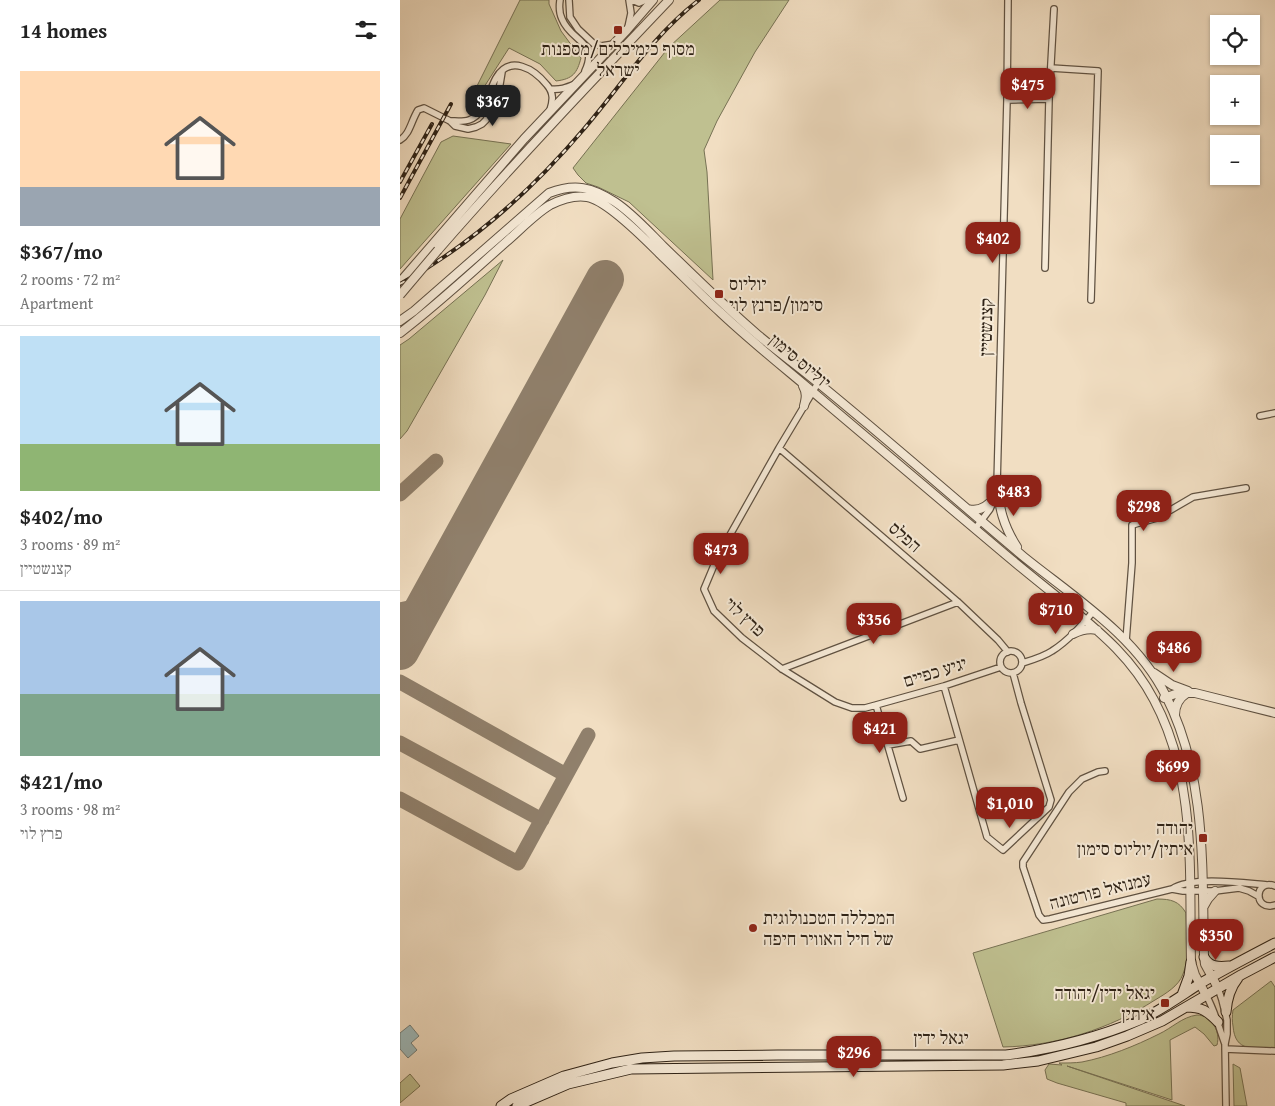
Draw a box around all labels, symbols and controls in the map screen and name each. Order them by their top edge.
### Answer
text: 14 homes [20,15,107,46]
map controls [1210,15,1260,185]
button: locate [1210,15,1260,65]
icon: filters [352,16,380,44]
marker: מסוף כימיכלים/מספנות ישראל [612,24,624,36]
place label: מסוף כימיכלים/מספנות ישראל [541,35,695,83]
pin: $475 [998,68,1058,110]
text: $475 [1011,72,1045,96]
button: + [1210,75,1260,125]
pin: $367 [463,84,523,127]
text: $367 [476,89,510,113]
icon: home [155,103,245,193]
button: − [1210,135,1260,185]
pin: $402 [963,222,1023,264]
text: $402 [976,226,1010,250]
text: $367/mo [20,236,103,267]
text: 2 rooms · 72 m² [20,267,120,291]
place label: יוליוס סימון/פרנץ לוי [729,270,823,318]
marker: יוליוס סימון/פרנץ לוי [713,288,725,300]
text: Apartment [20,291,93,315]
street label: קצנשטיין [971,298,1000,356]
street label: יוליוס סימון [763,326,837,395]
icon: home [155,369,245,459]
pin: $483 [984,474,1044,517]
text: $483 [997,479,1031,503]
pin: $298 [1114,490,1174,532]
text: $298 [1127,494,1161,518]
text: $402/mo [20,501,103,532]
street label: הפלס [883,515,928,559]
text: 3 rooms · 89 m² [20,532,120,556]
pin: $473 [691,532,751,575]
text: $473 [704,537,738,561]
text: קצנשטיין [20,556,72,580]
street label: פרץ לוי [719,590,772,643]
pin: $710 [1026,592,1086,635]
text: $710 [1039,597,1073,621]
pin: $356 [844,602,904,645]
text: $356 [857,607,891,631]
pin: $486 [1144,630,1204,673]
icon: home [155,634,245,724]
text: $486 [1157,635,1191,659]
street label: יגיע כפיים [900,649,970,694]
pin: $421 [850,712,910,754]
text: $421 [863,716,897,740]
pin: $699 [1143,750,1203,792]
text: $699 [1156,754,1190,778]
text: $421/mo [20,766,103,797]
pin: $1,010 [969,786,1051,829]
text: $1,010 [987,791,1033,815]
text: 3 rooms · 98 m² [20,797,120,821]
place label: יהודה איתין/יוליוס סימון [1077,814,1193,862]
text: פרץ לוי [20,821,63,845]
marker: יהודה איתין/יוליוס סימון [1197,832,1209,844]
street label: עמנואל פורטונה [1046,865,1154,916]
place label: המכללה הטכנולוגית של חיל האוויר חיפה [763,904,895,952]
pin: $350 [1186,918,1246,961]
marker: המכללה הטכנולוגית של חיל האוויר חיפה [747,922,759,934]
text: $350 [1199,923,1233,947]
place label: יגאל ידין/יהודה איתין [1054,979,1155,1027]
marker: יגאל ידין/יהודה איתין [1159,997,1171,1009]
street label: יגאל ידין [913,1024,969,1051]
pin: $296 [824,1036,884,1078]
text: $296 [837,1040,871,1064]

